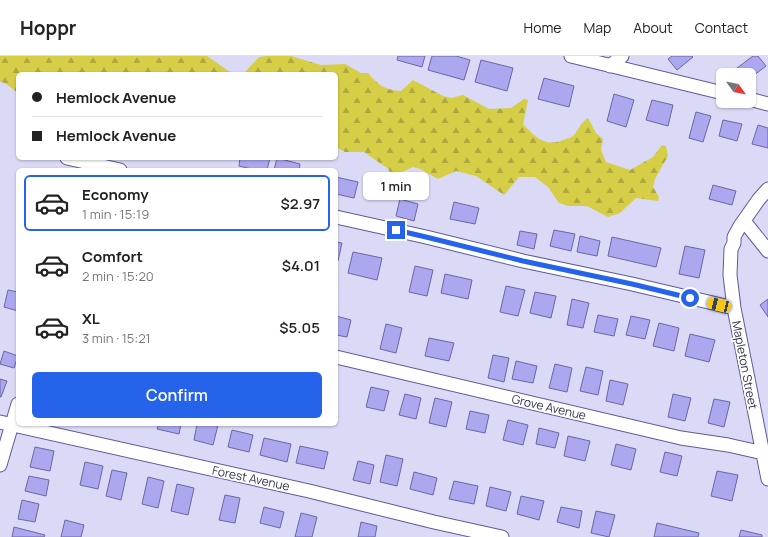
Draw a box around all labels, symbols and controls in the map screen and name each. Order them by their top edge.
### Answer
text: Hoppr [20,15,76,41]
text: Home [524,18,561,37]
text: Map [583,18,611,37]
text: About [633,18,673,37]
text: Contact [695,18,748,37]
north arrow [716,68,756,108]
map controls [716,68,756,108]
text: Hemlock Avenue [56,87,176,108]
text: Hemlock Avenue [56,125,176,146]
callout: 1 min [363,172,429,200]
text: 1 min [381,177,412,195]
text: Economy [82,184,149,205]
icon: car [34,185,70,221]
text: $2.97 [281,193,320,214]
text: 1 min · 15:19 [82,205,149,223]
route end [387,221,405,239]
text: Comfort [82,246,143,267]
icon: car [34,247,70,283]
text: $4.01 [282,255,320,276]
text: 2 min · 15:20 [82,267,154,285]
route start [681,289,699,307]
car [706,296,732,314]
text: XL [82,308,100,329]
icon: car [34,309,70,345]
text: $5.05 [279,317,320,338]
street label: Mapleton Street [728,319,762,411]
text: 3 min · 15:21 [82,329,151,347]
button: Confirm [32,372,322,418]
street label: Grove Avenue [510,390,588,424]
street label: Forest Avenue [211,461,291,495]

